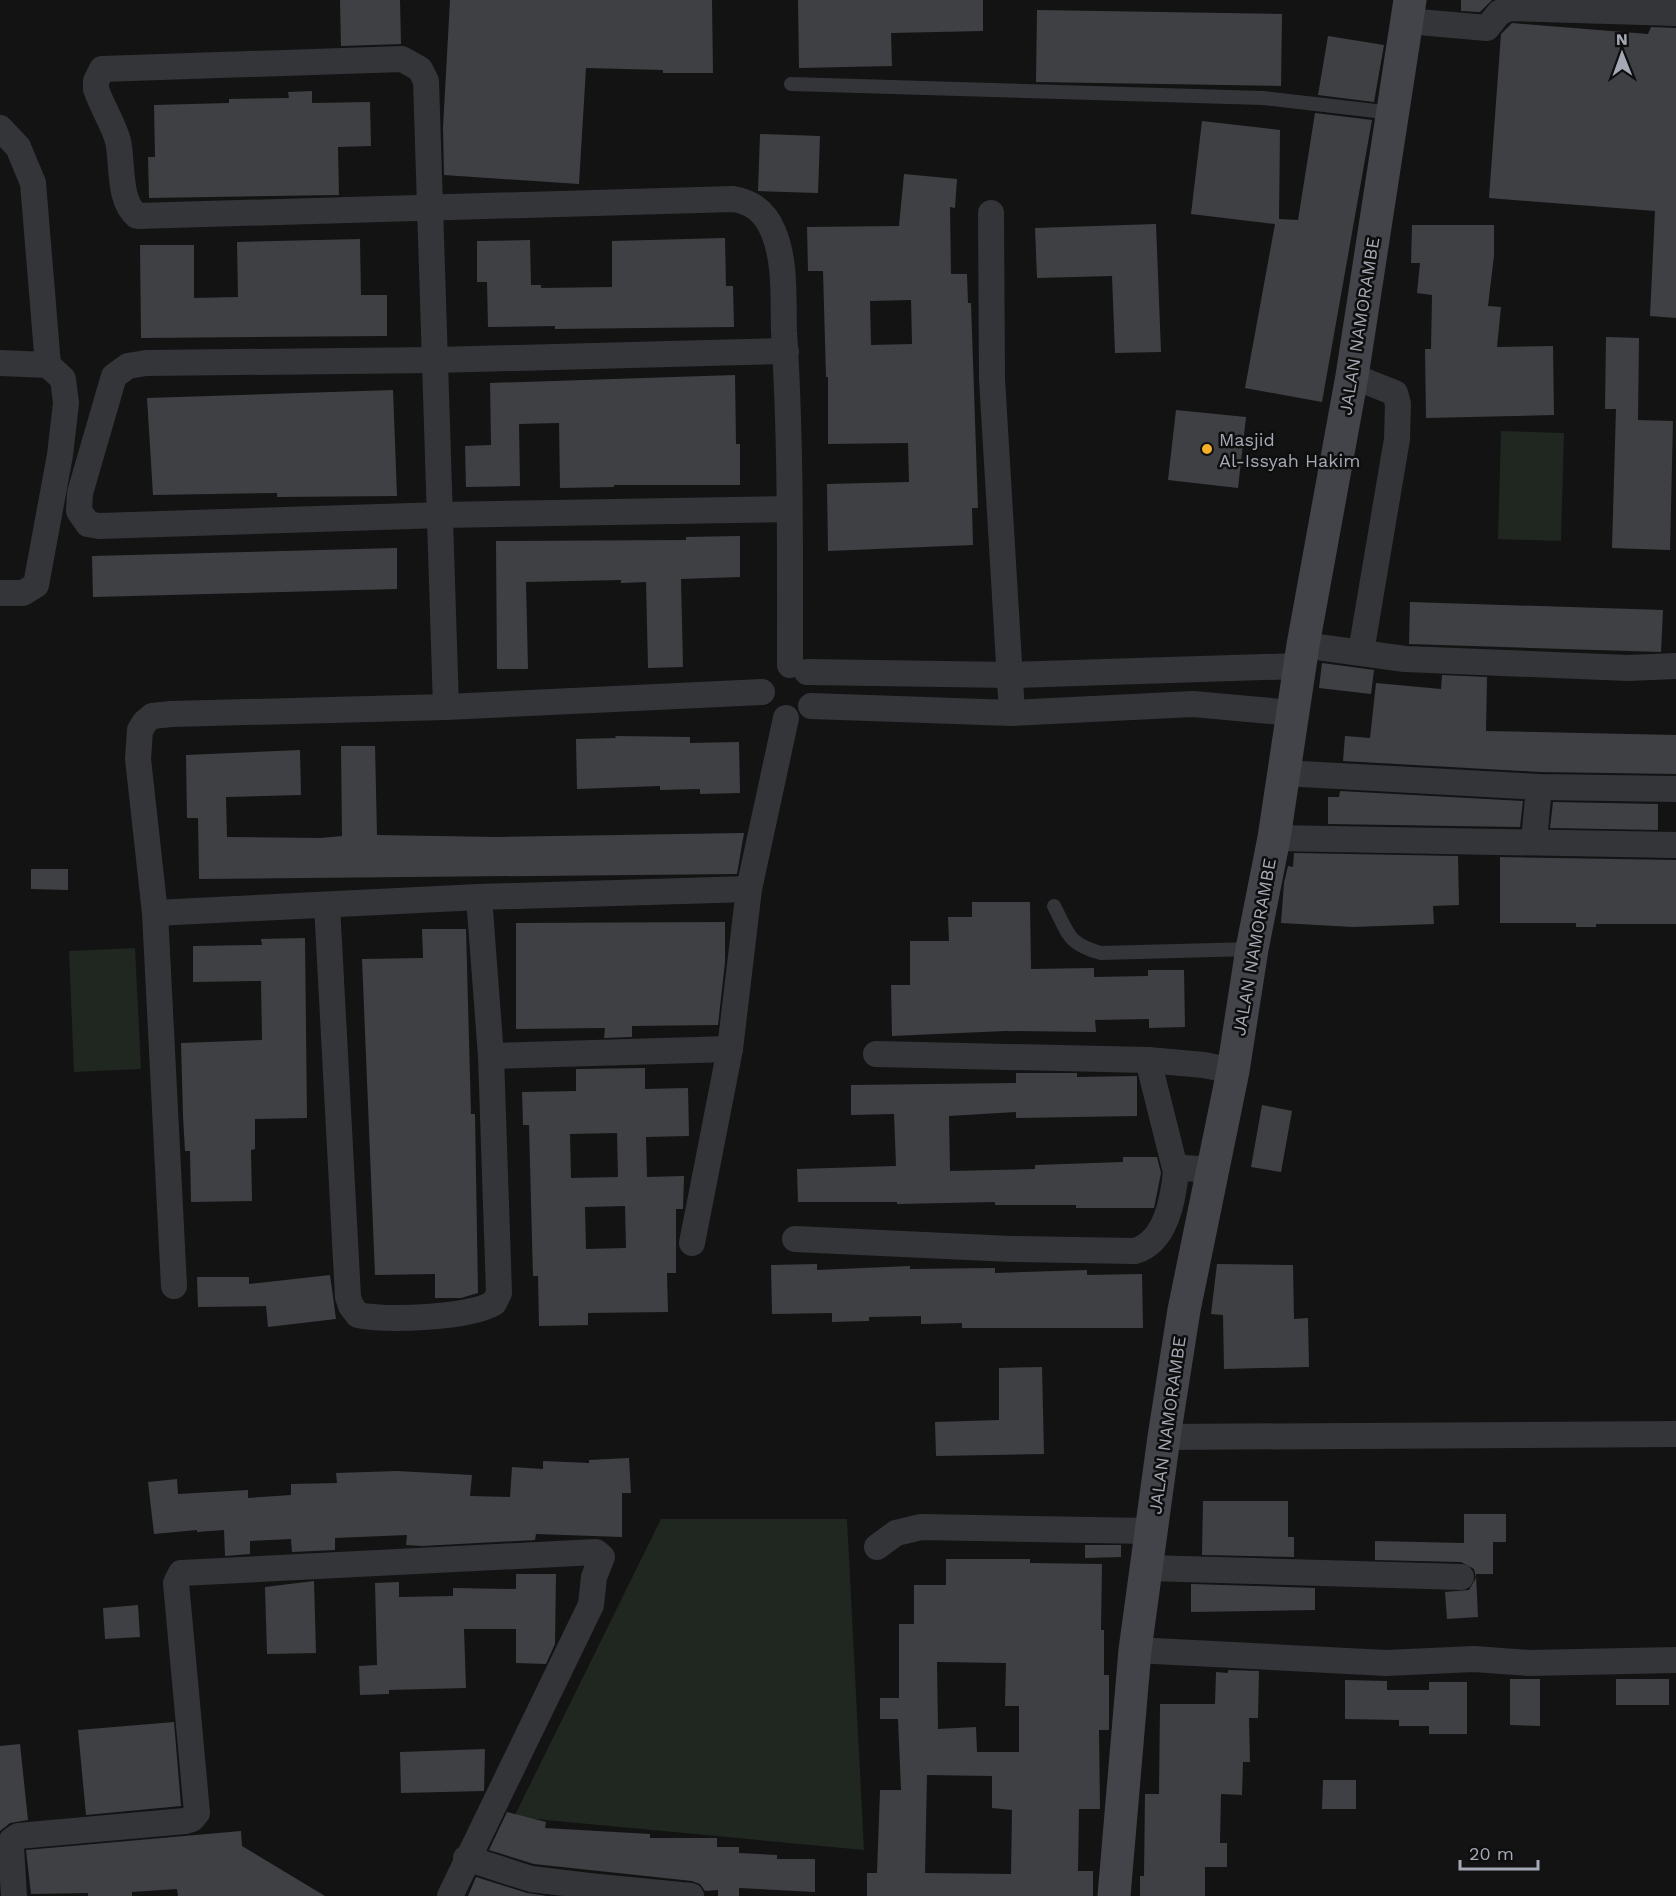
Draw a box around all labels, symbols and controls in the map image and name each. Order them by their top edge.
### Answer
north arrow [1592,24,1652,84]
text: N [1616,30,1628,49]
street label: JALAN NAMORAMBE [1335,235,1383,417]
place label: Masjid Al-Issyah Hakim [1219,429,1360,471]
marker: Masjid Al-Issyah Hakim [1200,442,1214,456]
street label: JALAN NAMORAMBE [1228,857,1280,1037]
street label: JALAN NAMORAMBE [1144,1334,1190,1516]
scale bar [1460,1833,1538,1871]
text: 20 m [1469,1843,1514,1864]

